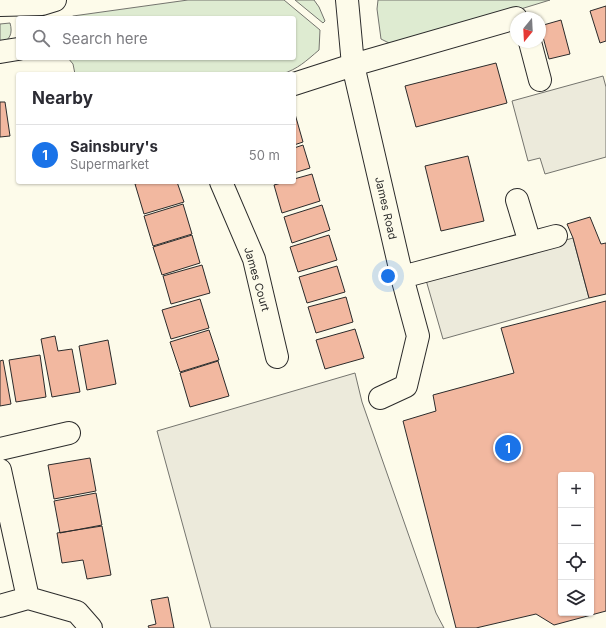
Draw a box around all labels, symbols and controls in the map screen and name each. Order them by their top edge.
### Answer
north arrow [510,12,546,48]
search box [16,16,296,60]
icon: search [30,27,52,49]
text: Search here [62,29,148,48]
text: Nearby [32,88,93,108]
text: Sainsbury's [70,137,158,156]
text: 1 [42,147,48,163]
text: 50 m [249,147,280,163]
text: Supermarket [70,156,149,172]
street label: James Road [372,175,400,241]
street label: James Court [241,245,273,313]
your location [378,266,398,286]
pin: 1 [495,433,521,463]
map controls [558,472,594,616]
button: + [558,472,594,508]
button: − [558,508,594,544]
button: locate [558,544,594,580]
button: layers [558,580,594,616]

